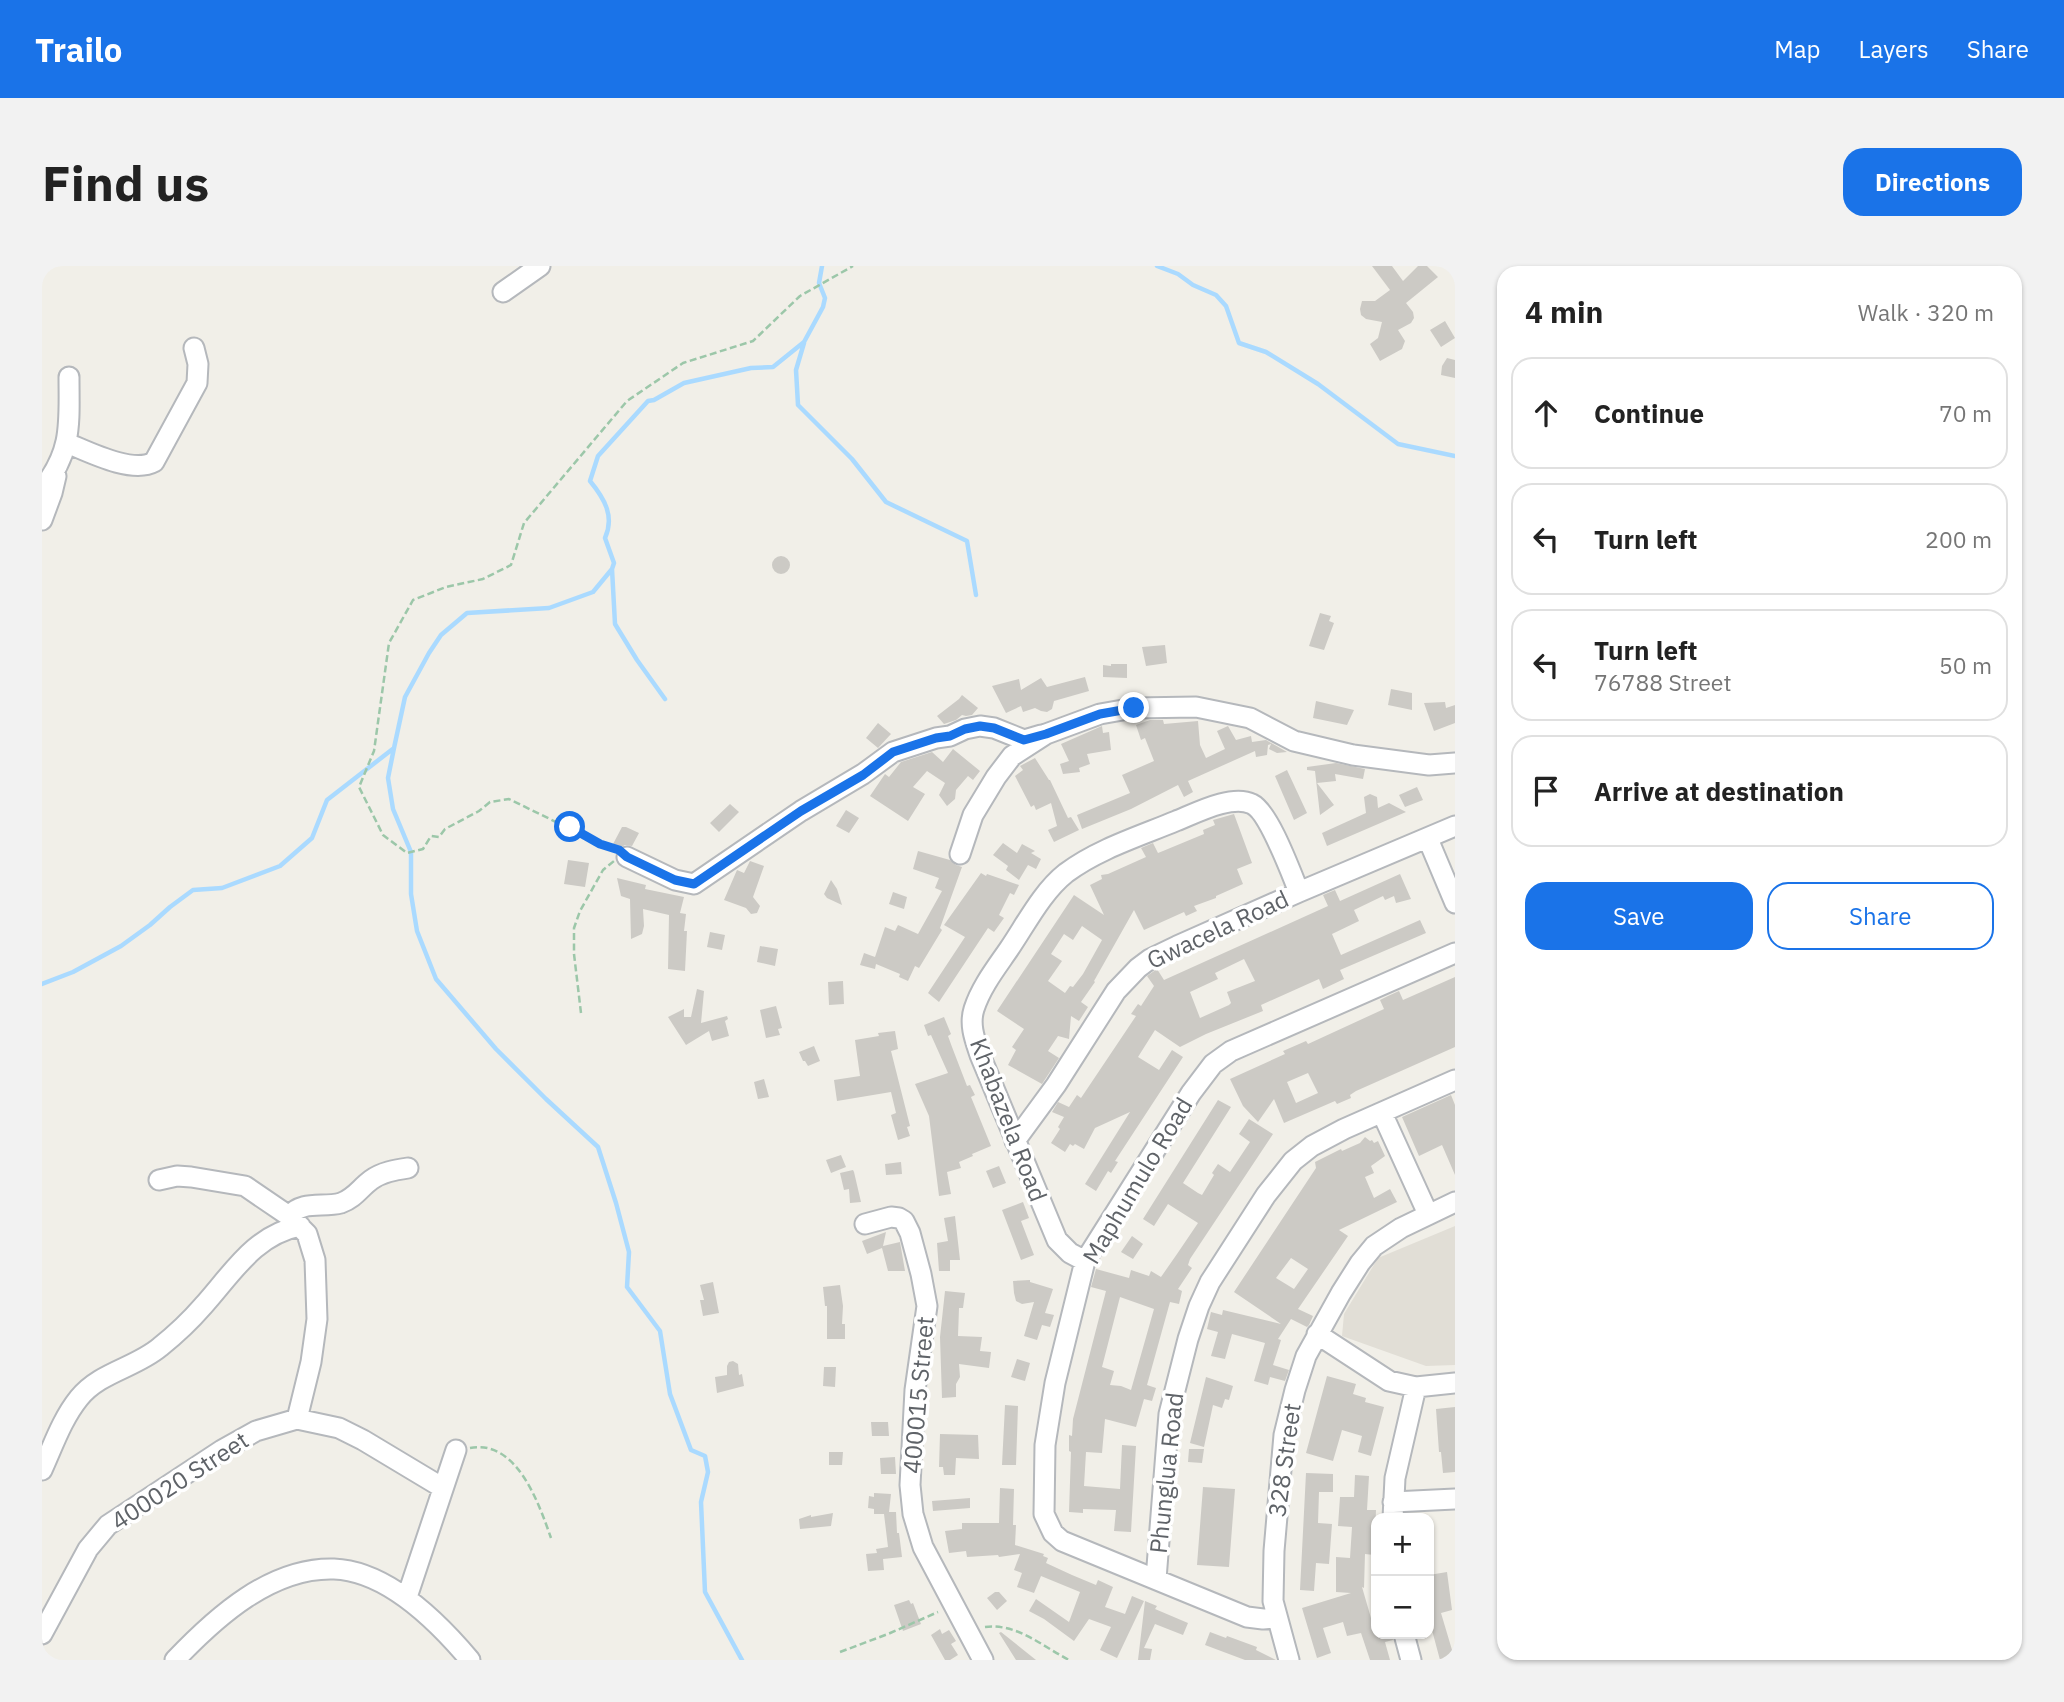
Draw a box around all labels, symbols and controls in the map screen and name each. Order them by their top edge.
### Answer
text: Trailo [35,28,122,71]
text: Map [1774,33,1821,65]
text: Layers [1859,33,1929,65]
text: Share [1967,33,2029,65]
button: Directions [1843,148,2022,216]
text: Find us [42,151,209,214]
text: 4 min [1525,292,1603,331]
text: Walk · 320 m [1858,297,1994,327]
icon: ahead [1527,394,1565,432]
text: Continue [1594,396,1704,430]
text: 70 m [1939,398,1992,428]
icon: left [1527,520,1565,558]
text: Turn left [1594,522,1697,556]
text: 200 m [1925,524,1992,554]
text: Turn left [1594,633,1697,667]
icon: left [1527,646,1565,684]
text: 50 m [1939,650,1992,680]
text: 76788 Street [1594,667,1732,697]
route end [1118,692,1149,723]
icon: arrive [1527,772,1565,810]
text: Arrive at destination [1594,774,1844,808]
route start [554,811,585,842]
street label: Gwacela Road [1141,882,1294,976]
button: Save [1525,882,1753,950]
button: Share [1767,882,1994,950]
street label: Khabazela Road [963,1033,1055,1206]
street label: Maphumulo Road [1075,1091,1200,1270]
street label: 400015 Street [895,1315,941,1475]
street label: Phunglua Road [1142,1391,1190,1555]
street label: 328 Street [1260,1401,1308,1519]
street label: 400020 Street [105,1424,254,1537]
map controls [1371,1513,1434,1639]
button: + [1371,1513,1434,1576]
button: − [1371,1576,1434,1639]

